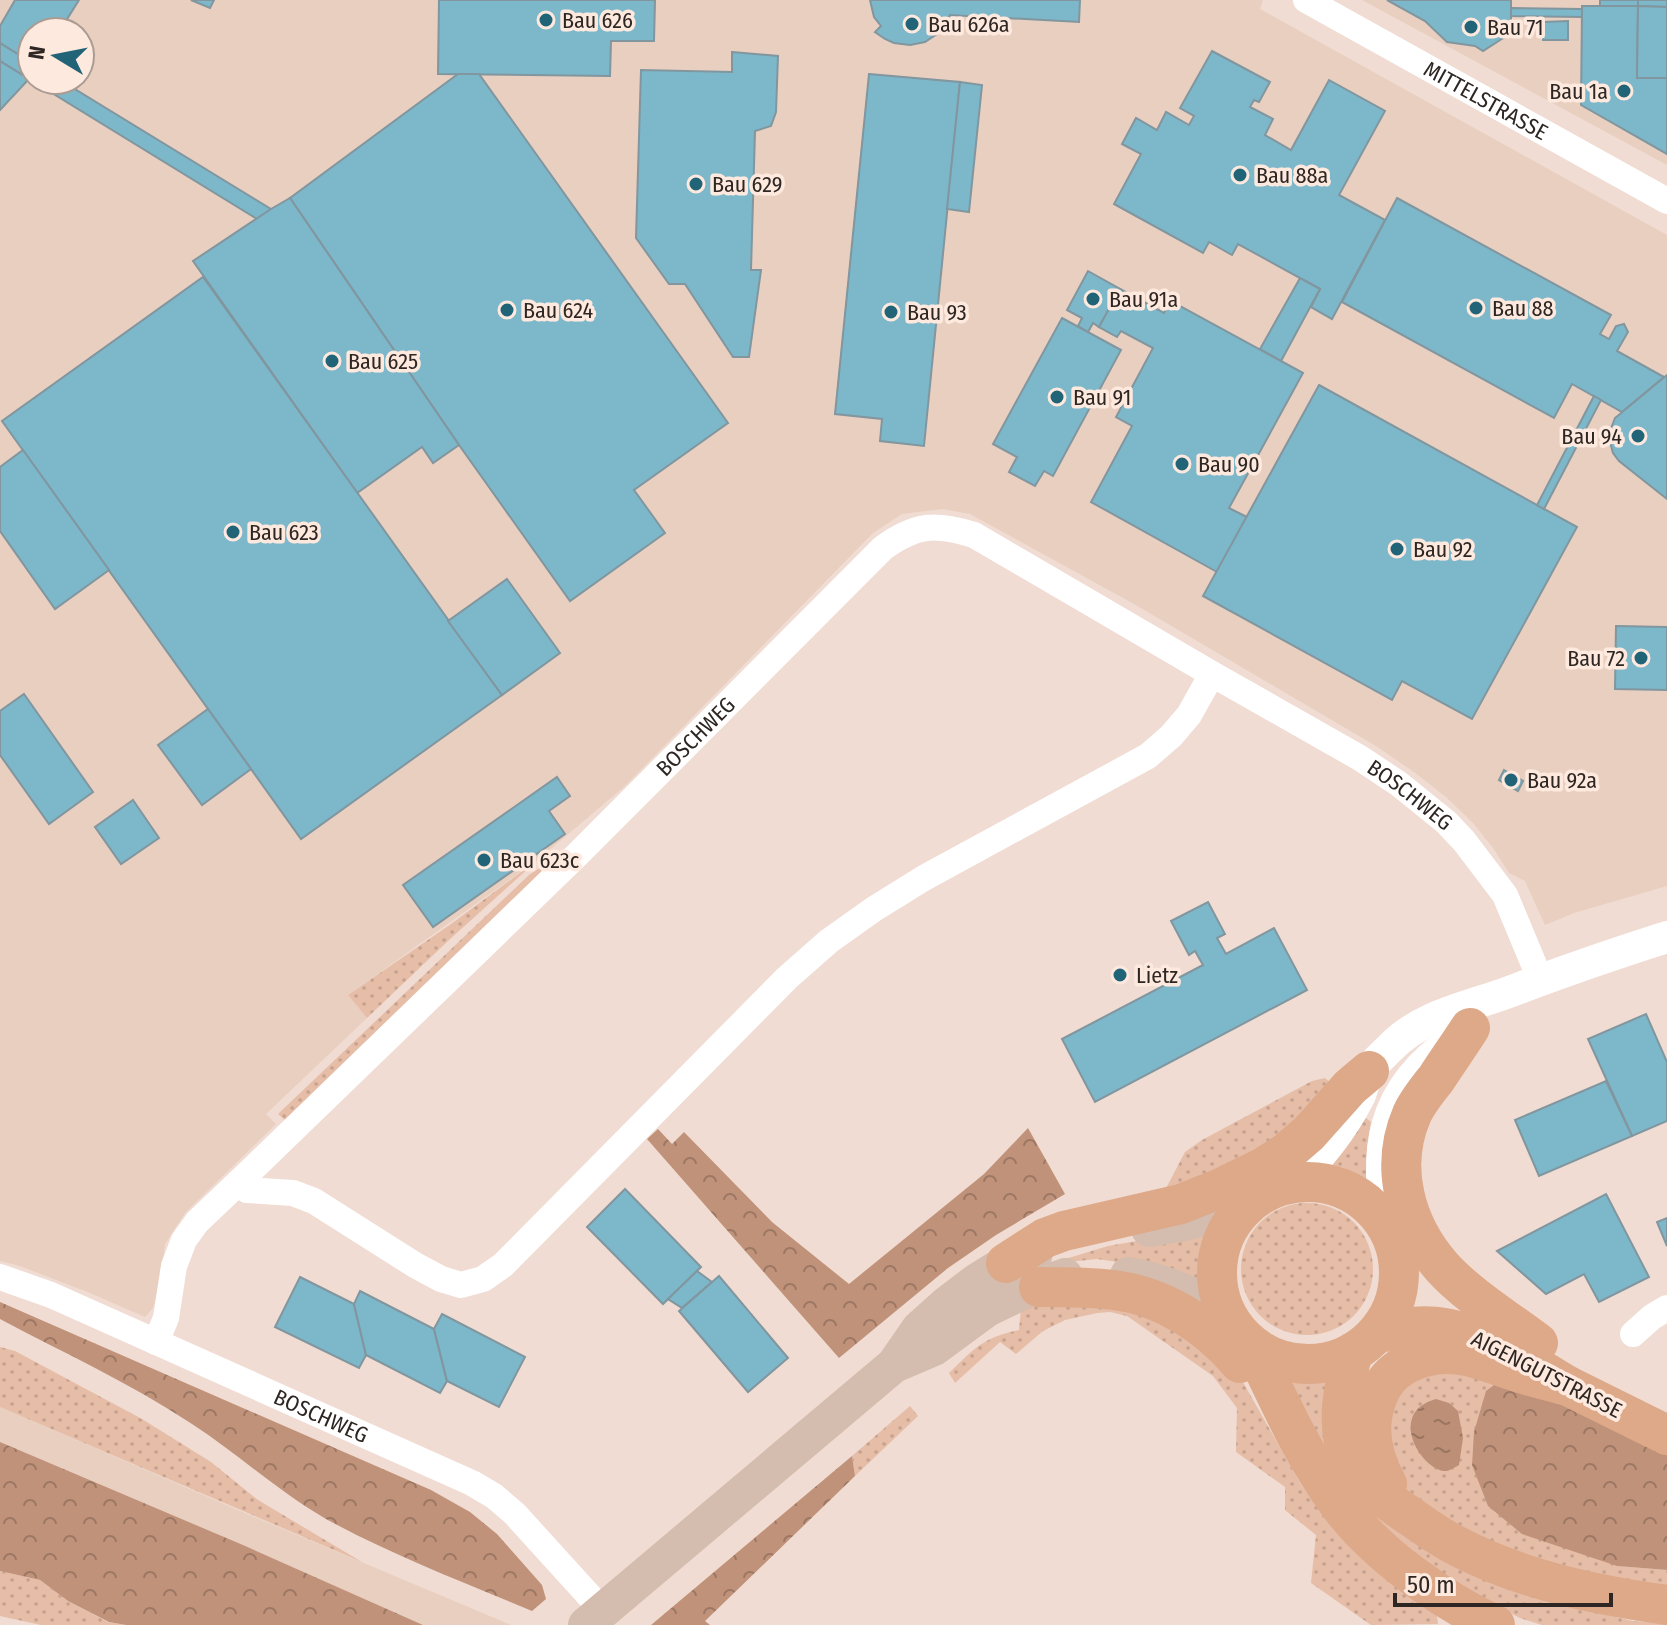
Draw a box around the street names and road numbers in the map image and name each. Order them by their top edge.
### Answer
street label: MITTELSTRASSE [1419,55,1552,146]
street label: BOSCHWEG [651,691,741,782]
street label: BOSCHWEG [1362,754,1458,836]
street label: AIGENGUTSTRASSE [1467,1325,1626,1424]
street label: BOSCHWEG [270,1383,372,1449]

